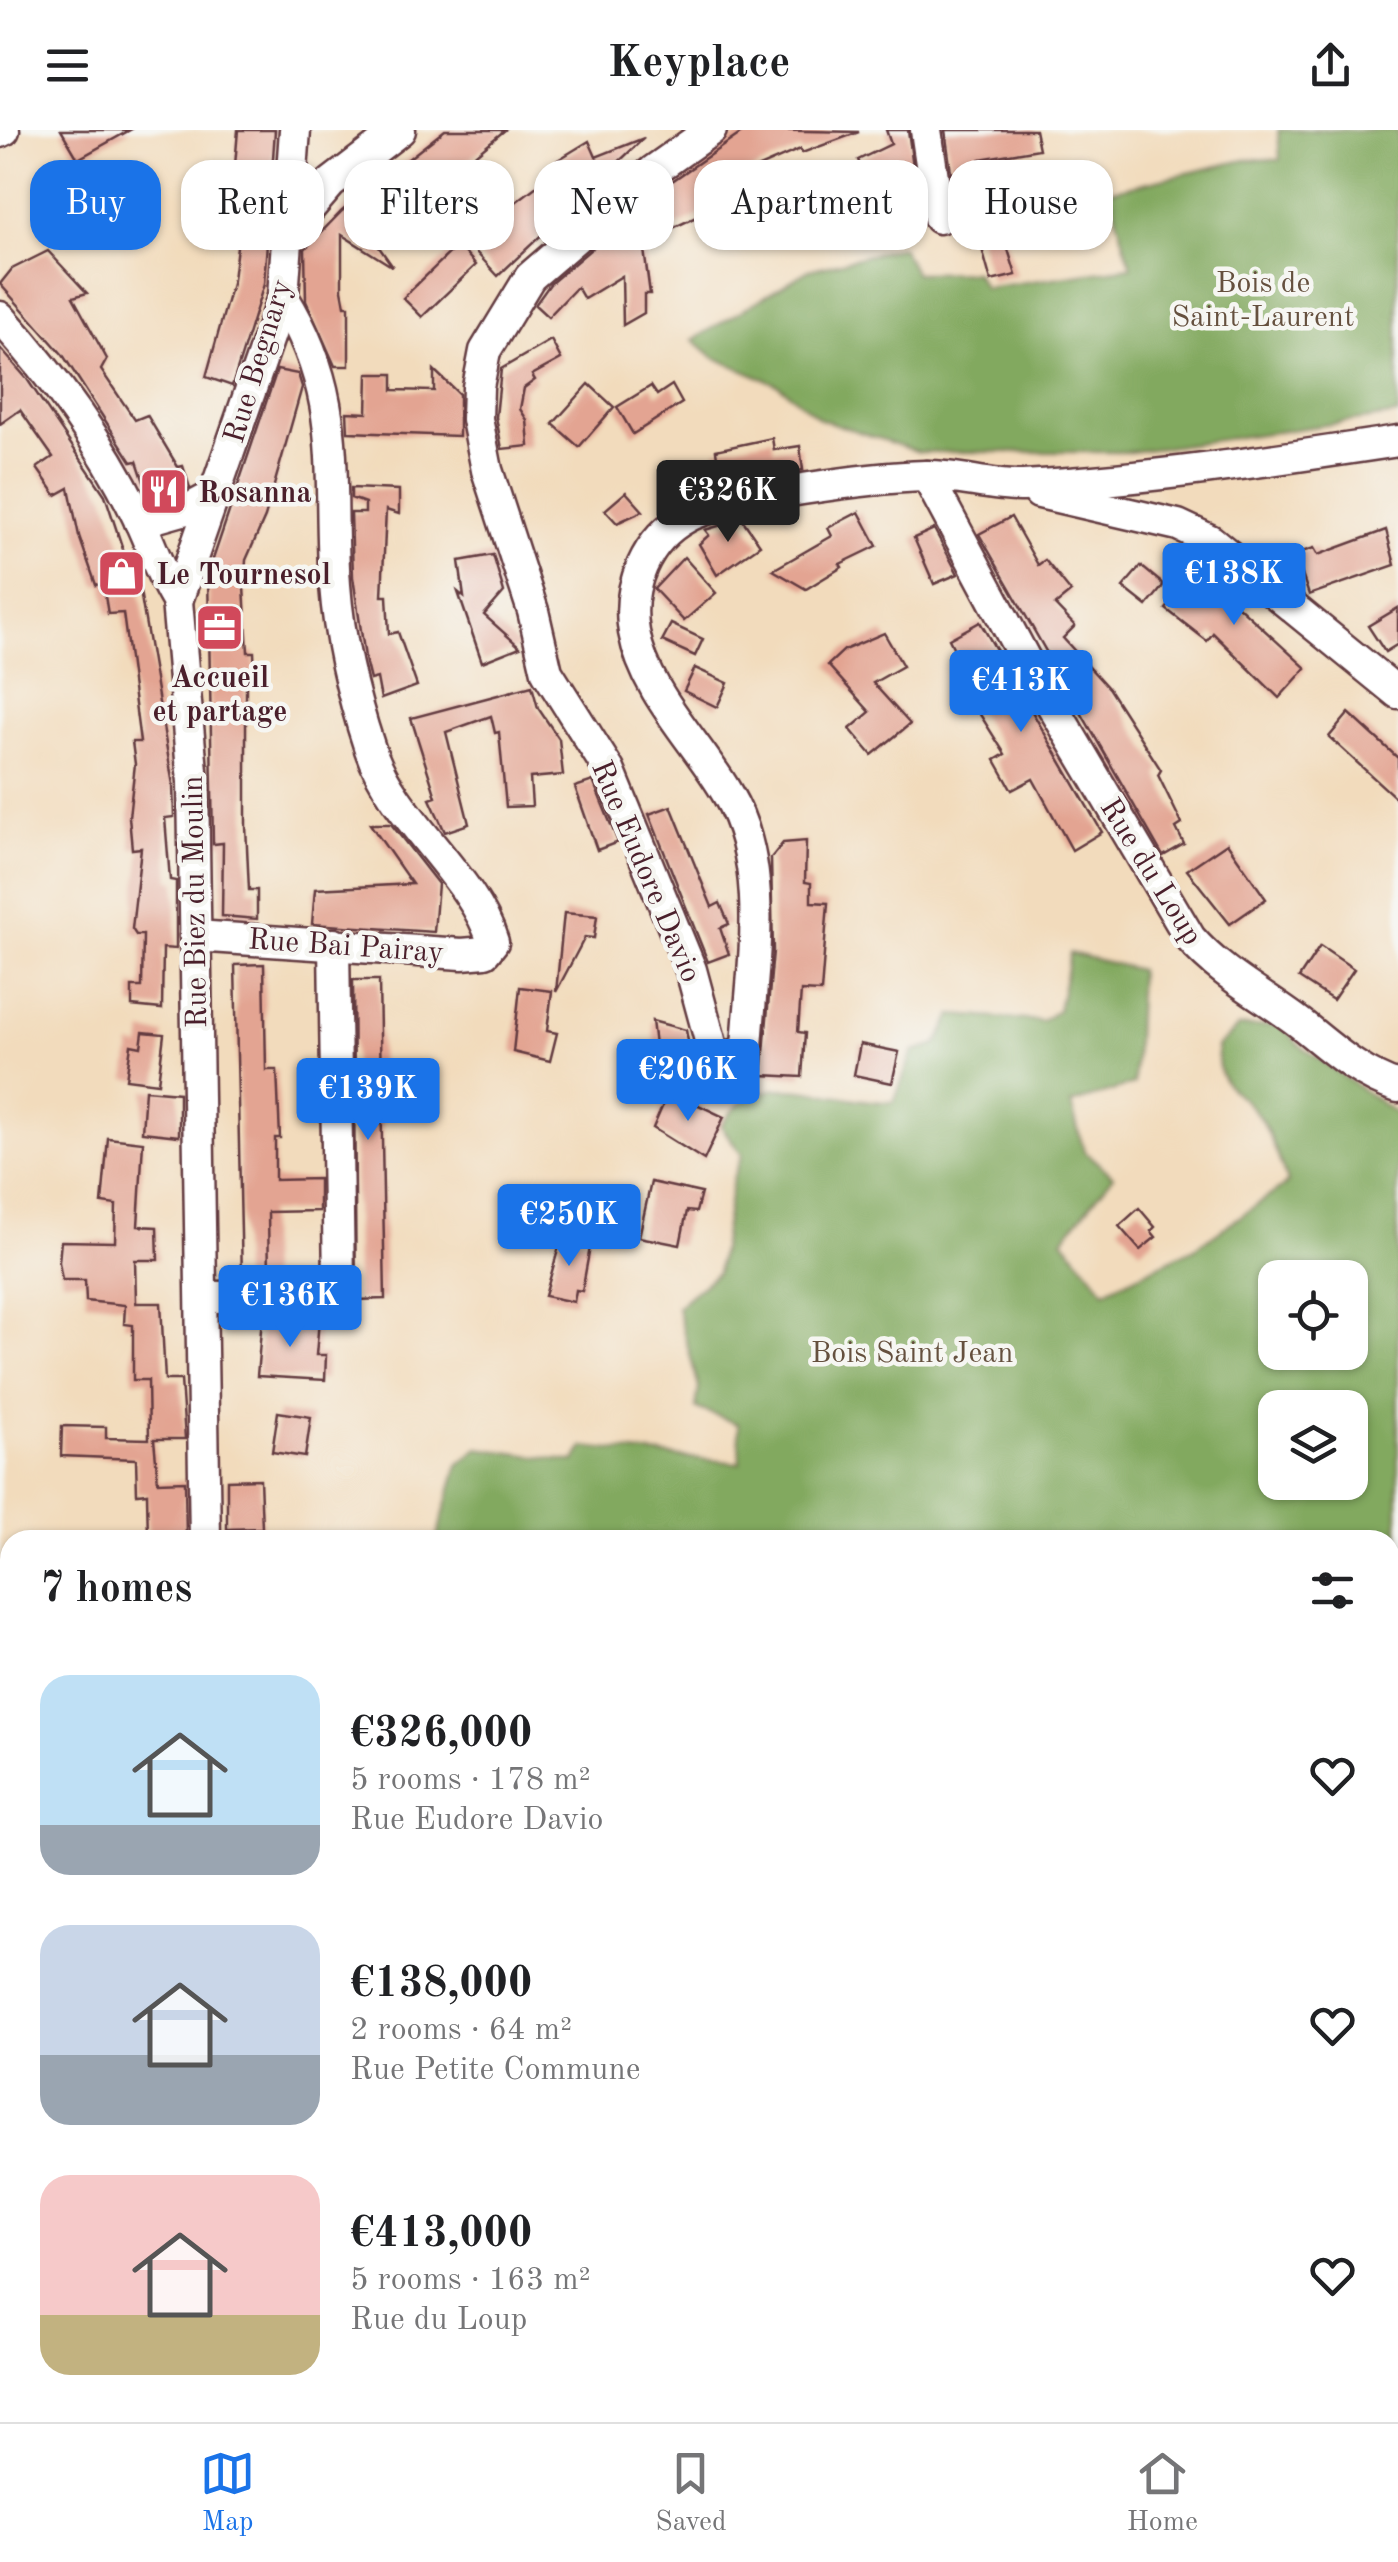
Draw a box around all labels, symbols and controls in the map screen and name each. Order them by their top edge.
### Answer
icon: menu [40,38,95,93]
icon: share [1303,38,1358,93]
text: Keyplace [608,42,790,87]
chip: Buy [30,160,161,250]
chip: Rent [181,160,324,250]
chip: Filters [344,160,514,250]
chip: New [534,160,674,250]
chip: Apartment [694,160,928,250]
chip: House [948,160,1113,250]
park label: Bois de Saint-Laurent [1171,269,1355,333]
street label: Rue Begnary [220,276,298,447]
pin: €326K [658,460,798,545]
restaurant icon: Rosanna [137,466,189,518]
text: €326K [679,476,777,508]
place label: Rosanna [198,479,312,509]
pin: €138K [1164,543,1304,628]
shop icon: Le Tournesol [95,548,147,600]
text: €138K [1185,559,1283,591]
place label: Le Tournesol [156,561,331,591]
office icon: Accueil et partage [194,602,246,654]
pin: €413K [951,650,1091,735]
place label: Accueil et partage [153,664,288,728]
text: €413K [972,666,1070,698]
street label: Rue Eudore Davio [585,757,705,987]
street label: Rue Biez du Moulin [179,776,213,1028]
street label: Rue du Loup [1094,794,1207,951]
street label: Rue Bai Pairay [247,925,445,969]
pin: €206K [618,1039,758,1124]
text: €206K [639,1055,737,1087]
pin: €139K [298,1058,438,1143]
text: €139K [319,1074,417,1106]
pin: €250K [499,1184,639,1269]
text: €250K [520,1200,618,1232]
map controls [1258,1260,1368,1500]
button: locate [1258,1260,1368,1370]
pin: €136K [220,1265,360,1350]
text: €136K [241,1281,339,1313]
park label: Bois Saint Jean [811,1339,1013,1369]
button: layers [1258,1390,1368,1500]
icon: filters [1305,1563,1360,1618]
text: 7 homes [40,1569,192,1611]
text: €326,000 [350,1714,532,1756]
icon: home [120,1715,240,1835]
icon: heart [1305,1748,1360,1803]
text: 5 rooms · 178 m² [350,1765,591,1797]
text: Rue Eudore Davio [350,1805,603,1837]
text: €138,000 [350,1964,532,2006]
icon: home [120,1965,240,2085]
icon: heart [1305,1998,1360,2053]
text: 2 rooms · 64 m² [350,2015,572,2047]
text: Rue Petite Commune [350,2055,640,2087]
text: €413,000 [350,2214,532,2256]
icon: home [120,2215,240,2335]
icon: heart [1305,2248,1360,2303]
text: 5 rooms · 163 m² [350,2265,591,2297]
text: Rue du Loup [350,2305,527,2337]
tab: Map [200,2446,255,2541]
tab: Saved [655,2446,727,2541]
tab: Home [1127,2446,1198,2541]

